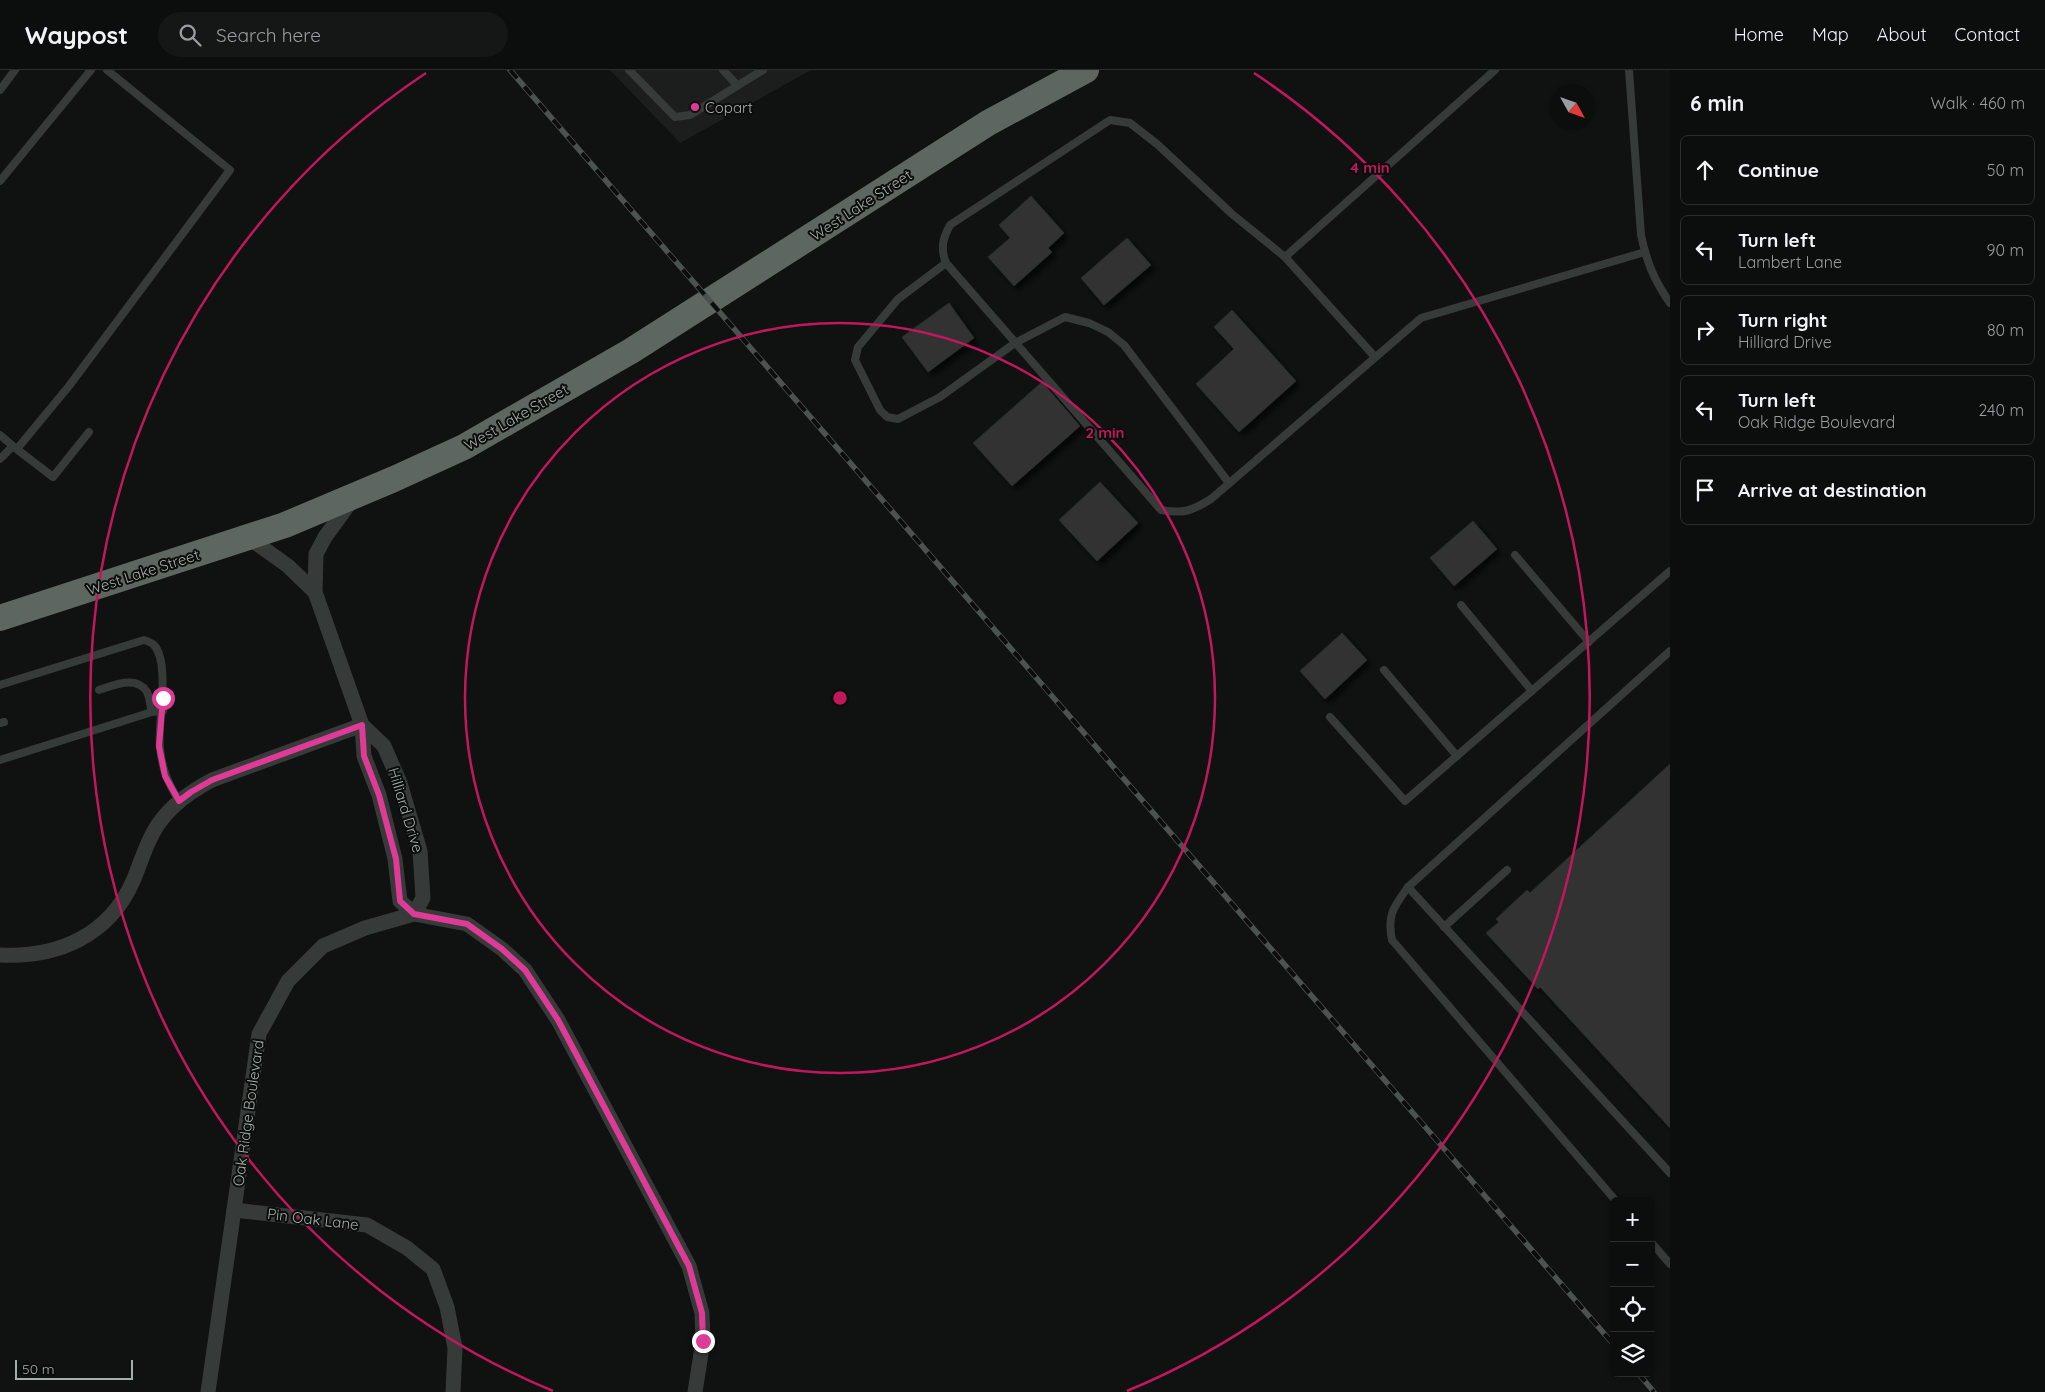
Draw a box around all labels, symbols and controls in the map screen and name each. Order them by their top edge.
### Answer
search box [158,12,508,57]
text: Waypost [25,20,128,50]
icon: search [176,21,204,49]
text: Search here [216,23,321,47]
text: Home [1734,23,1784,46]
text: Map [1812,23,1849,46]
text: About [1877,23,1927,46]
text: Contact [1955,23,2020,46]
north arrow [1550,85,1595,130]
text: 6 min [1690,90,1744,116]
text: Walk · 460 m [1930,93,2025,113]
place label: Copart [705,98,753,117]
marker: Copart [689,101,701,113]
icon: ahead [1691,156,1719,184]
text: 4 min [1350,158,1390,177]
text: Continue [1738,158,1819,182]
text: 50 m [1987,160,2024,180]
street label: West Lake Street [807,165,915,245]
text: Turn left [1738,228,1816,252]
icon: left [1691,236,1719,264]
text: 90 m [1987,240,2024,260]
text: Lambert Lane [1738,252,1842,272]
text: Turn right [1738,308,1827,332]
icon: right [1691,316,1719,344]
text: 80 m [1987,320,2024,340]
text: Hilliard Drive [1738,332,1832,352]
street label: West Lake Street [460,379,572,455]
text: Turn left [1738,388,1816,412]
icon: left [1691,396,1719,424]
text: 240 m [1978,400,2024,420]
text: Oak Ridge Boulevard [1738,412,1895,432]
text: 2 min [1085,423,1125,442]
icon: arrive [1691,476,1719,504]
text: Arrive at destination [1738,478,1927,502]
street label: West Lake Street [84,545,202,599]
route start [152,687,175,710]
centre of rings [831,689,849,707]
street label: Hilliard Drive [384,765,428,855]
street label: Oak Ridge Boulevard [228,1039,268,1187]
map controls [1610,1197,1655,1377]
button: + [1610,1197,1655,1242]
street label: Pin Oak Lane [266,1204,360,1234]
button: − [1610,1242,1655,1287]
button: locate [1610,1287,1655,1332]
route end [692,1330,715,1353]
button: layers [1610,1332,1655,1377]
scale bar [15,1357,132,1380]
text: 50 m [22,1360,55,1378]

